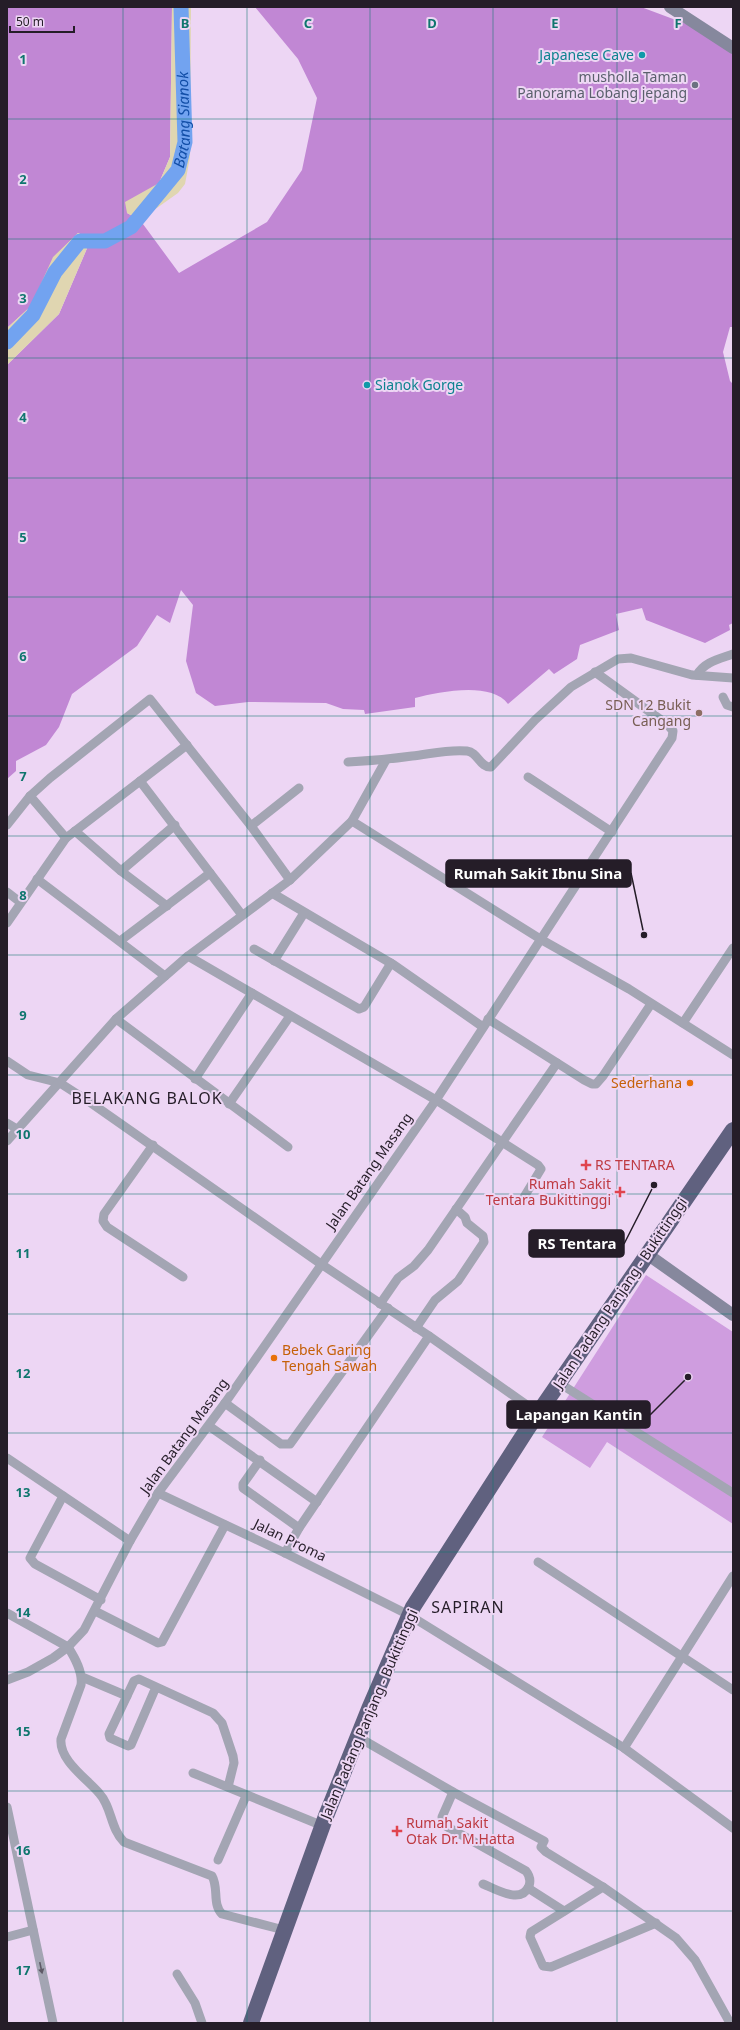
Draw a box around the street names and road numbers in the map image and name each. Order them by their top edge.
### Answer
street label: Jalan Batang Masang [320,1109,416,1235]
street label: Jalan Padang Panjang - Bukittinggi [547,1193,691,1394]
street label: Jalan Batang Masang [134,1374,232,1499]
street label: Jalan Proma [249,1513,330,1565]
street label: Jalan Padang Panjang - Bukittinggi [315,1606,422,1824]

